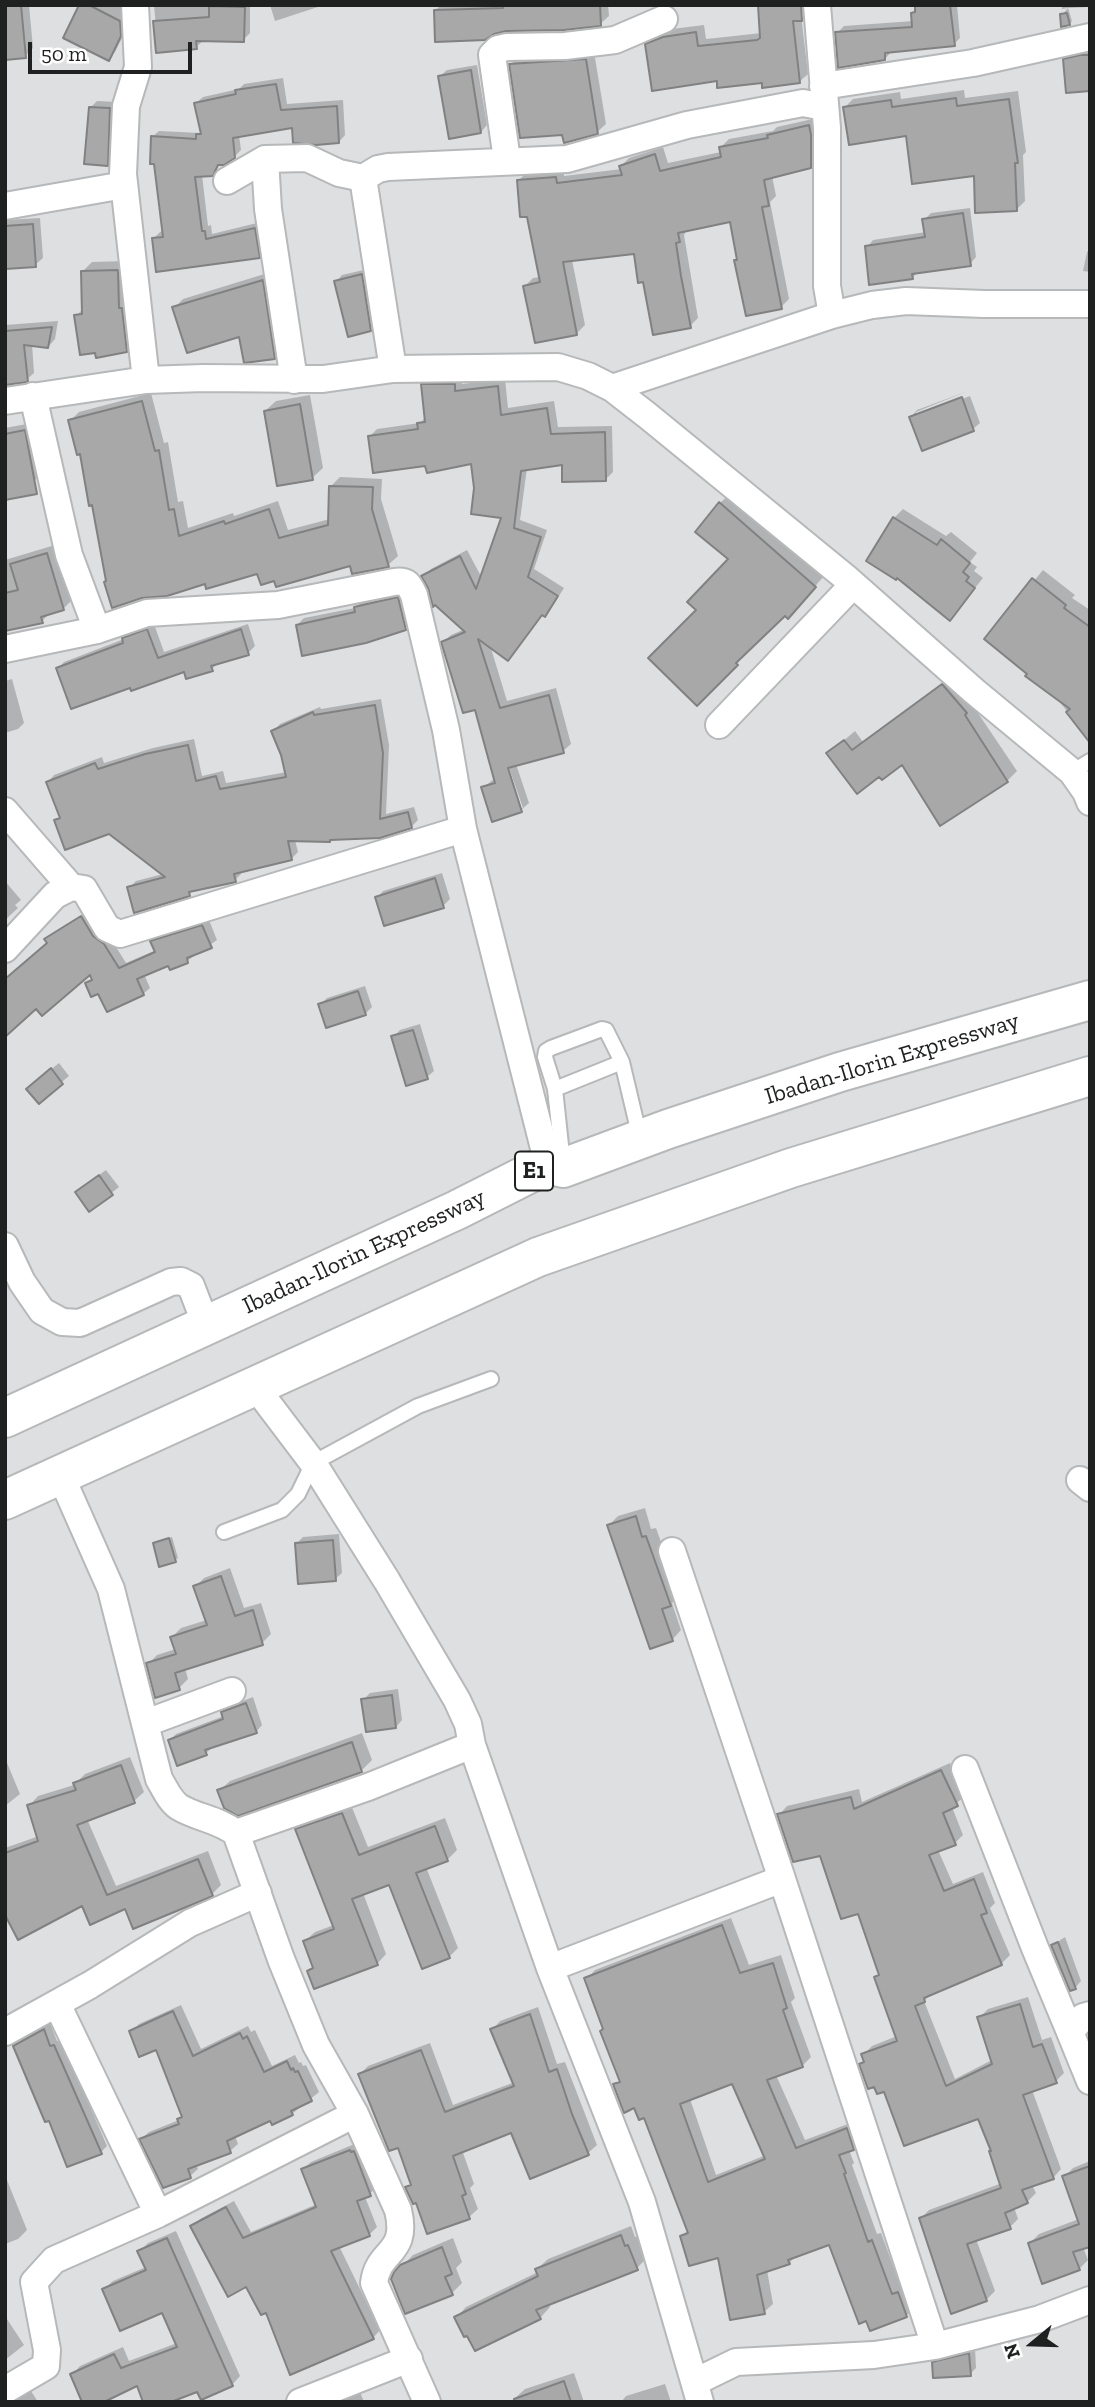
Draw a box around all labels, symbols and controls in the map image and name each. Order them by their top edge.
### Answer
scale bar [32,28,196,72]
text: 50 m [41,41,87,66]
street label: Ibadan-Ilorin Expressway [761,1007,1023,1111]
road number: E1 [515,1152,553,1190]
street label: Ibadan-Ilorin Expressway [238,1183,490,1321]
north arrow [997,2309,1067,2379]
text: N [998,2340,1025,2362]

